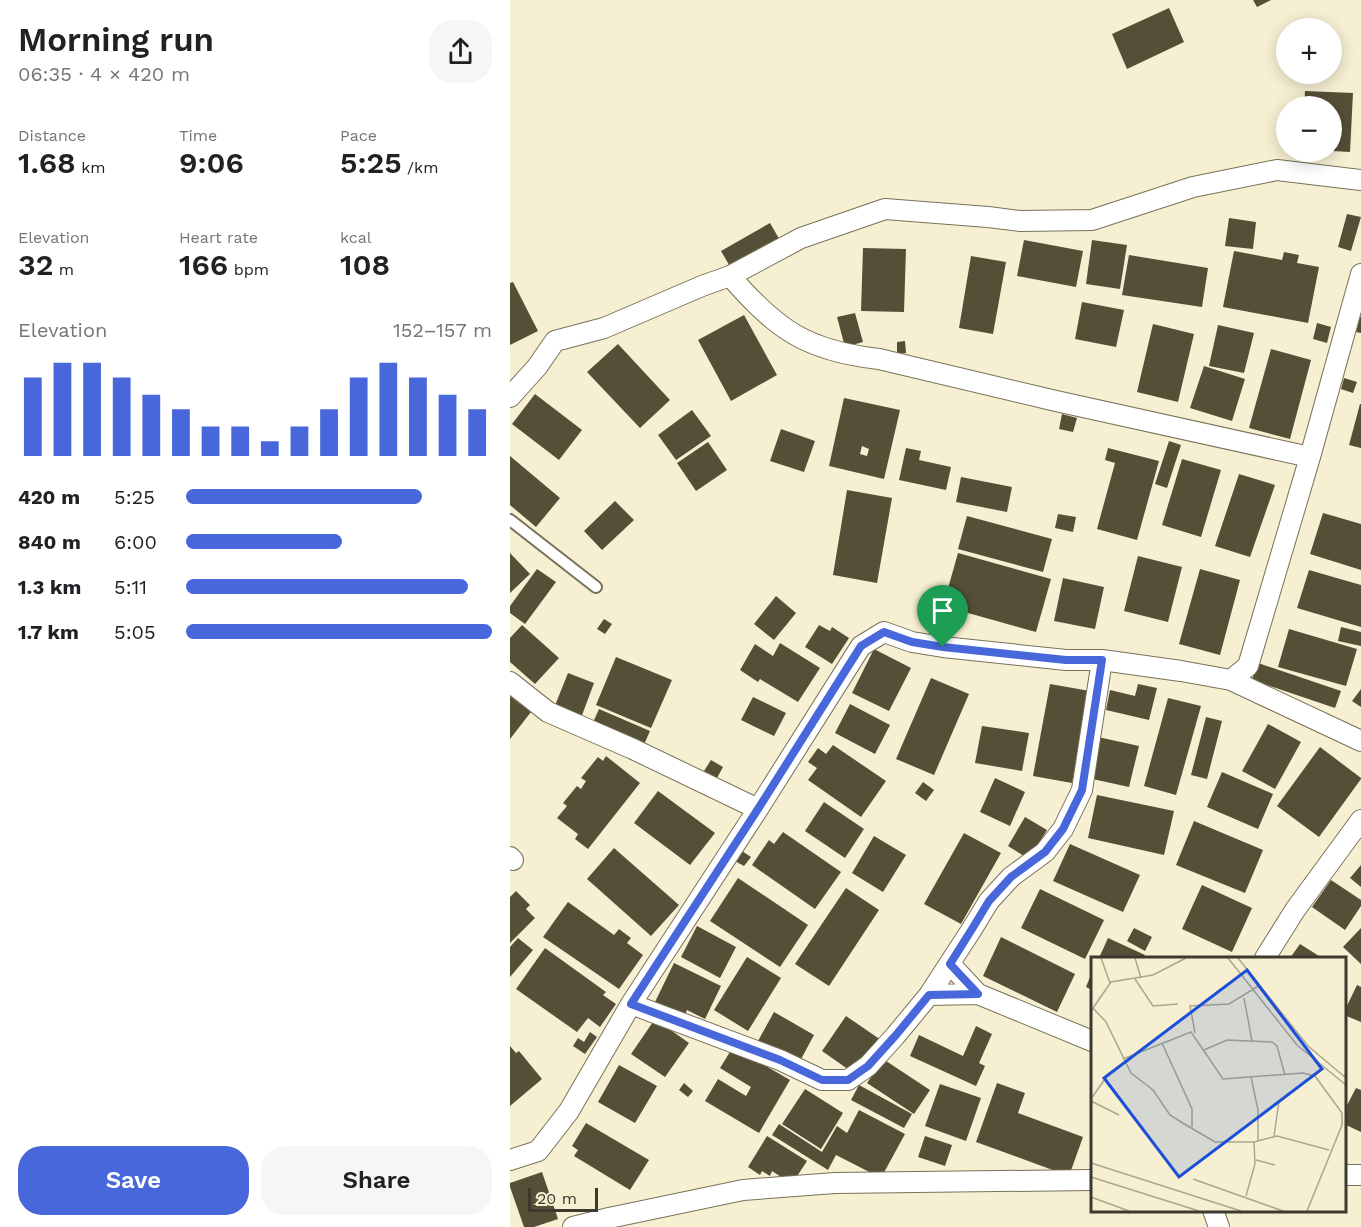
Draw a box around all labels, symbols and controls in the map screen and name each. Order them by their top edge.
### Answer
map controls [1276,18,1342,162]
button: + [1276,18,1342,84]
text: Morning run [18,20,214,59]
button: share [429,20,492,83]
text: 06:35 · 4 × 420 m [18,62,190,86]
button: − [1276,96,1342,162]
text: Distance [18,126,86,145]
text: Time [179,126,217,145]
text: Pace [340,126,377,145]
text: 1.68 [18,145,76,180]
text: 9:06 [179,145,244,180]
text: 5:25 [340,145,402,180]
text: km [76,158,106,177]
text: /km [402,158,438,177]
text: Elevation [18,228,89,247]
text: Heart rate [179,228,258,247]
text: kcal [340,228,372,247]
text: 32 [18,247,53,282]
text: 166 [179,247,228,282]
text: 108 [340,247,390,282]
text: m [53,260,74,279]
text: bpm [228,260,269,279]
text: Elevation [18,318,107,342]
text: 152–157 m [393,318,492,342]
text: 420 m [18,485,80,509]
text: 5:25 [114,485,155,509]
text: 840 m [18,530,81,554]
text: 6:00 [114,530,157,554]
text: 1.3 km [18,575,81,599]
text: 5:11 [114,575,147,599]
pin [917,585,968,647]
icon: arrive [926,594,959,627]
text: 1.7 km [18,620,79,644]
text: 5:05 [114,620,156,644]
inset map [1091,957,1346,1212]
button: Save [18,1146,249,1215]
button: Share [261,1146,492,1215]
scale bar [528,1185,598,1212]
text: 20 m [537,1189,577,1208]

